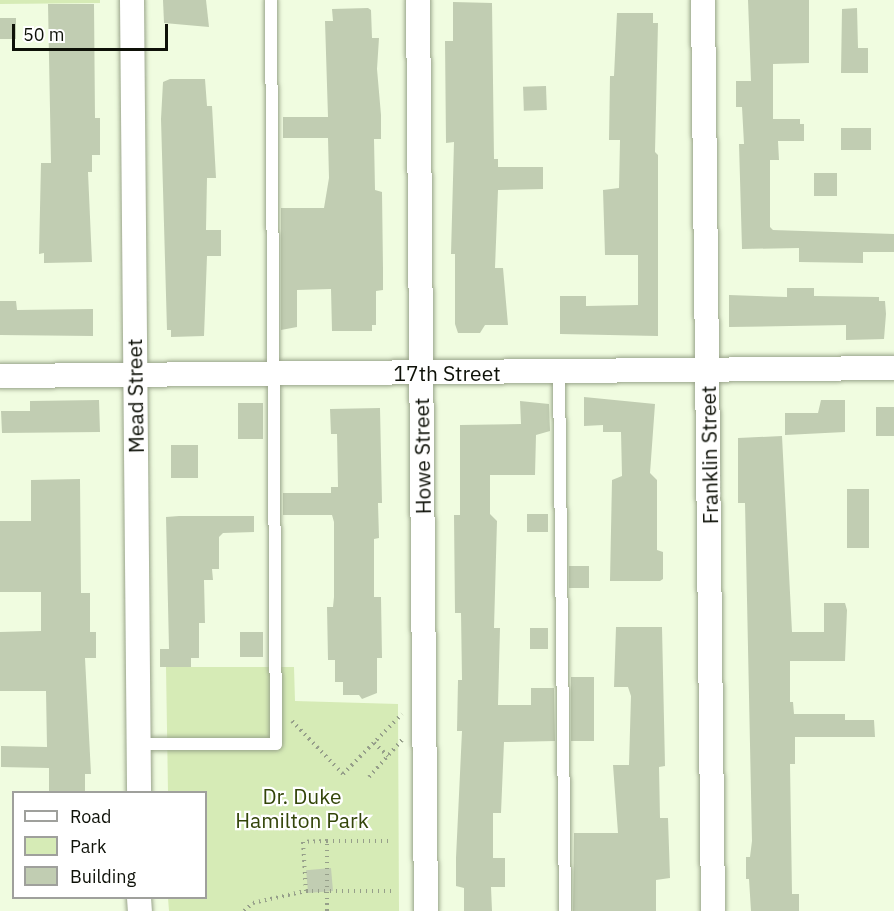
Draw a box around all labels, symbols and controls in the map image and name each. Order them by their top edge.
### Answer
scale bar [15,12,171,50]
text: 50 m [23,23,65,46]
street label: Mead Street [121,339,149,453]
street label: 17th Street [393,360,501,386]
street label: Franklin Street [695,385,723,525]
street label: Howe Street [408,397,436,515]
park label: Dr. Duke Hamilton Park [235,783,369,833]
legend [12,791,207,899]
text: Road [70,805,111,828]
text: Park [70,835,106,858]
text: Building [70,865,136,888]

